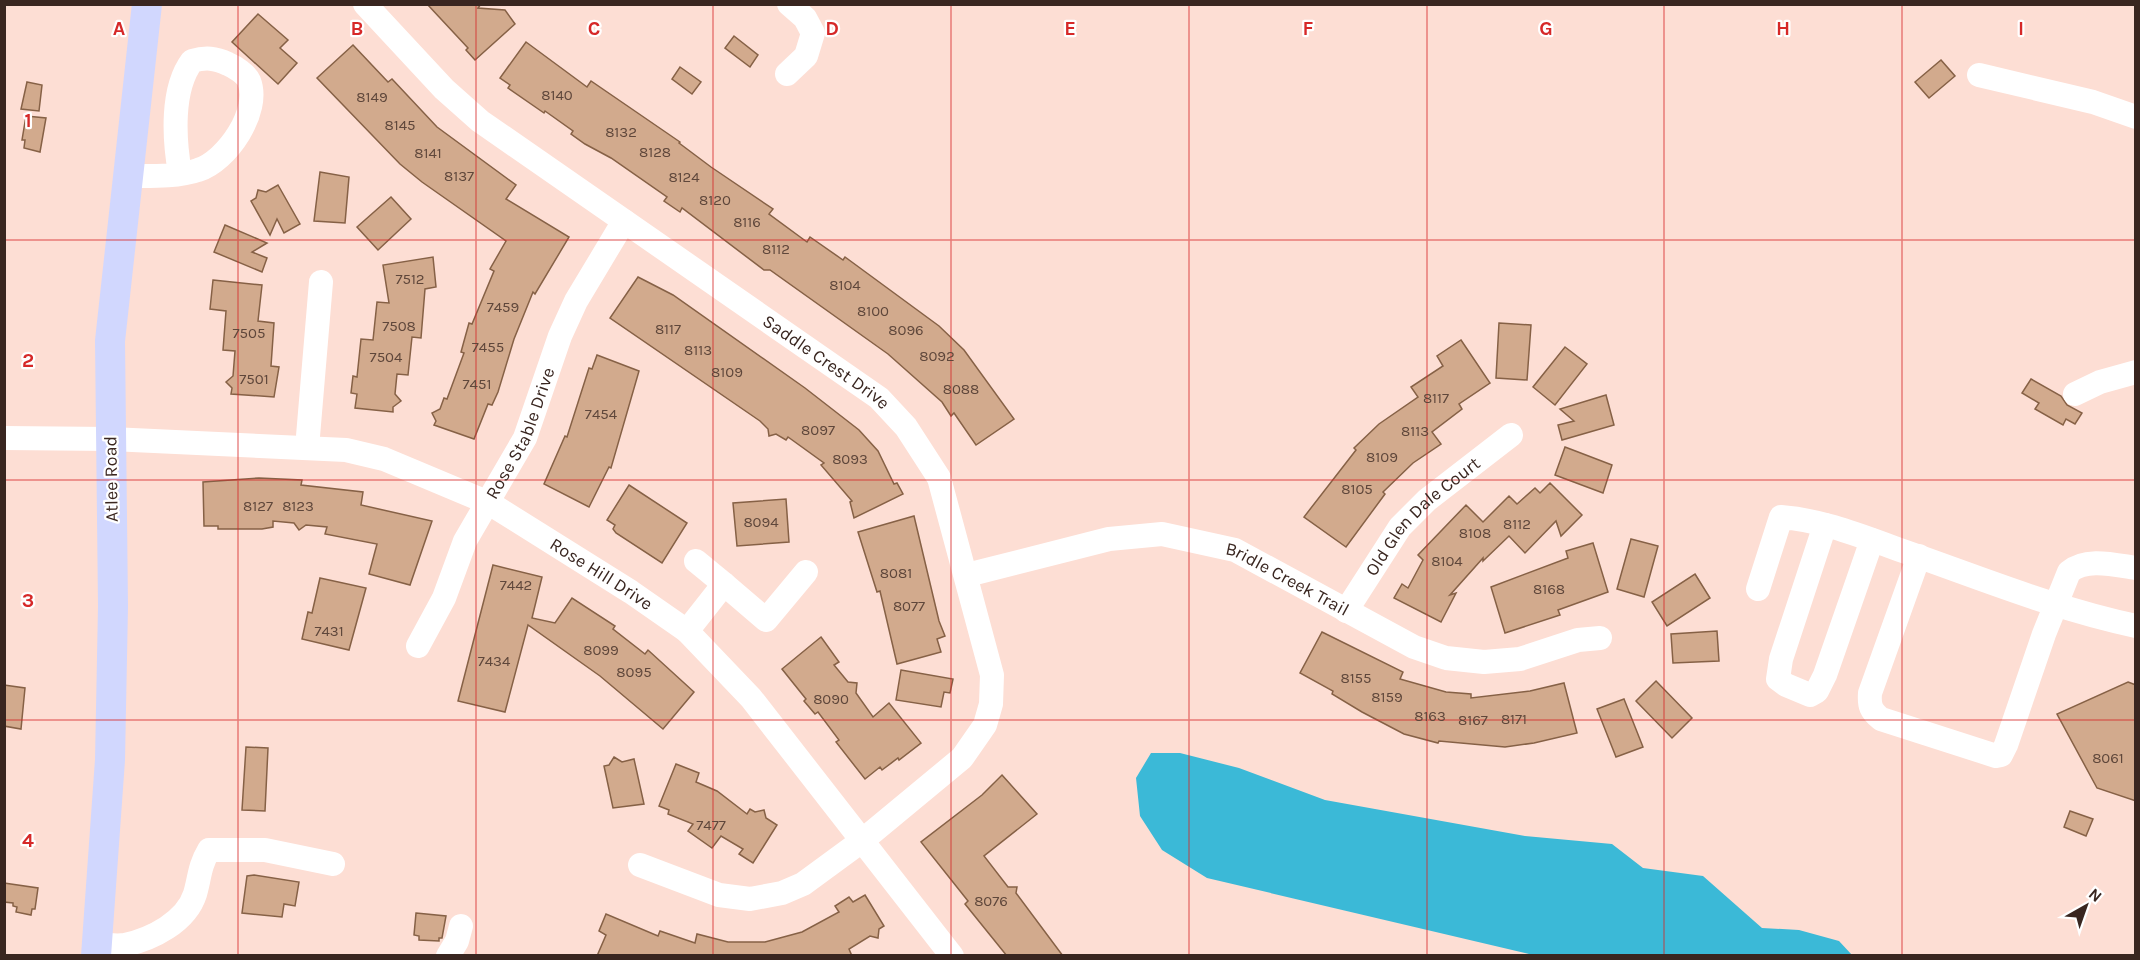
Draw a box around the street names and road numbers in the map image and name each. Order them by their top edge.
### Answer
street label: Saddle Crest Drive [759,310,895,414]
street label: Rose Stable Drive [481,365,559,503]
street label: Atlee Road [99,436,123,522]
street label: Old Glen Dale Court [1360,452,1485,580]
street label: Rose Hill Drive [546,533,657,615]
street label: Bridle Creek Trail [1224,537,1353,621]

